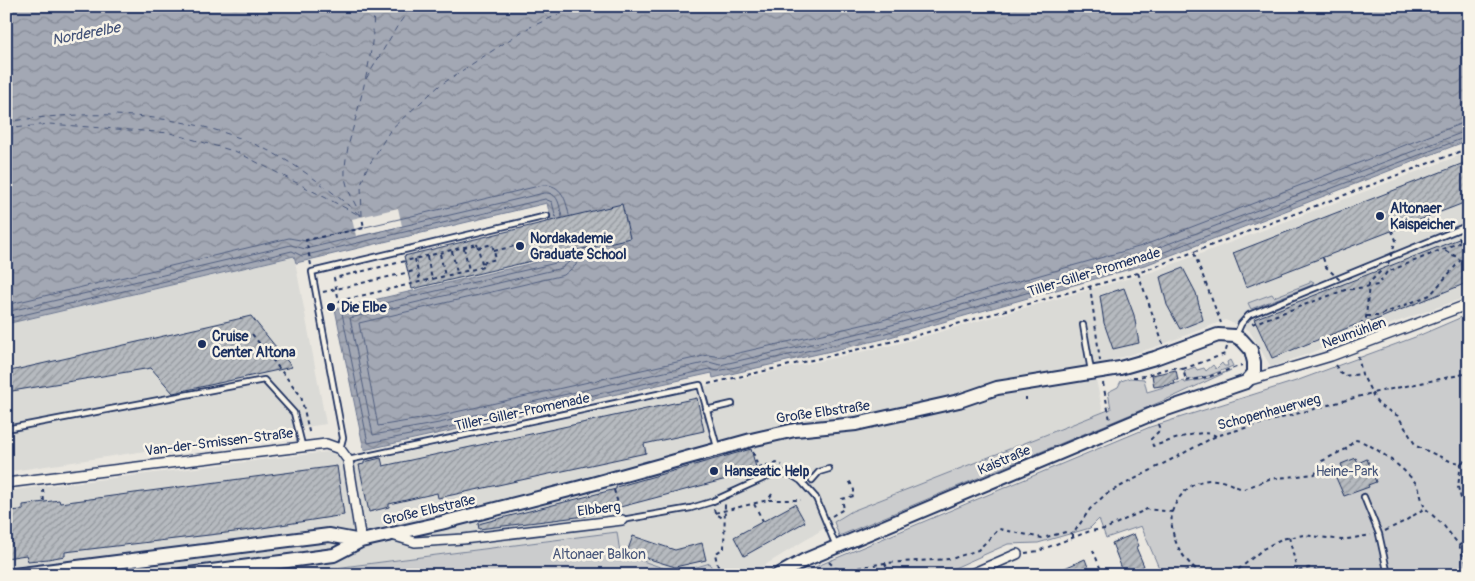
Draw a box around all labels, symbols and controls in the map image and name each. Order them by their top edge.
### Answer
water label: Norderelbe [50,18,123,50]
place label: Altonaer Kaispeicher [1390,200,1456,233]
marker: Altonaer Kaispeicher [1374,210,1386,222]
place label: Nordakademie Graduate School [530,230,627,263]
marker: Nordakademie Graduate School [514,240,526,252]
street label: Tiller-Giller-Promenade [1026,244,1162,300]
place label: Die Elbe [341,299,388,316]
marker: Die Elbe [325,301,337,313]
street label: Neumühlen [1320,314,1389,352]
place label: Cruise Center Altona [212,328,296,361]
marker: Cruise Center Altona [196,338,208,350]
street label: Tiller-Giller-Promenade [453,389,591,435]
street label: Schopenhauerweg [1216,390,1322,434]
street label: Große Elbstraße [775,397,871,427]
street label: Van-der-Smissen-Straße [144,424,294,460]
street label: Kaistraße [975,441,1033,479]
place label: Hanseatic Help [724,463,810,480]
park label: Heine-Park [1316,463,1378,480]
marker: Hanseatic Help [708,465,720,477]
street label: Große Elbstraße [381,491,477,529]
street label: Elbberg [576,498,622,520]
park label: Altonaer Balkon [552,546,646,563]

